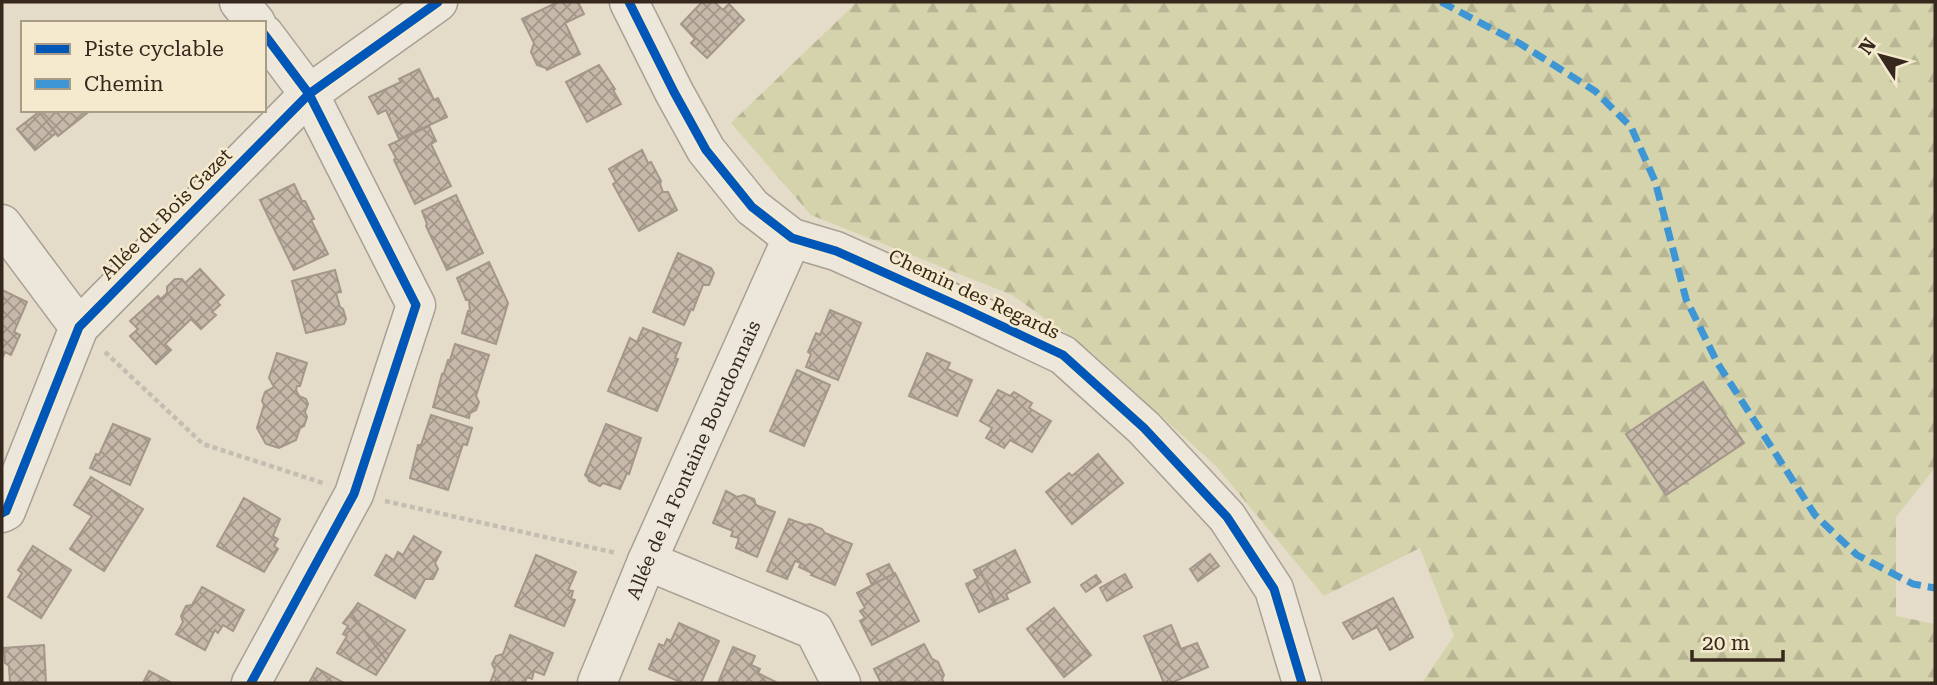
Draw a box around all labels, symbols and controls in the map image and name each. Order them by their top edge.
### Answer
legend [21,21,266,112]
north arrow [1846,21,1916,91]
text: N [1854,33,1881,59]
text: Piste cyclable [84,37,224,61]
text: Chemin [84,72,164,96]
street label: Allée du Bois Gazet [96,144,236,284]
street label: Chemin des Regards [885,244,1063,344]
street label: Allée de la Fontaine Bourdonnais [621,317,765,603]
scale bar [1692,618,1783,662]
text: 20 m [1702,631,1750,655]

